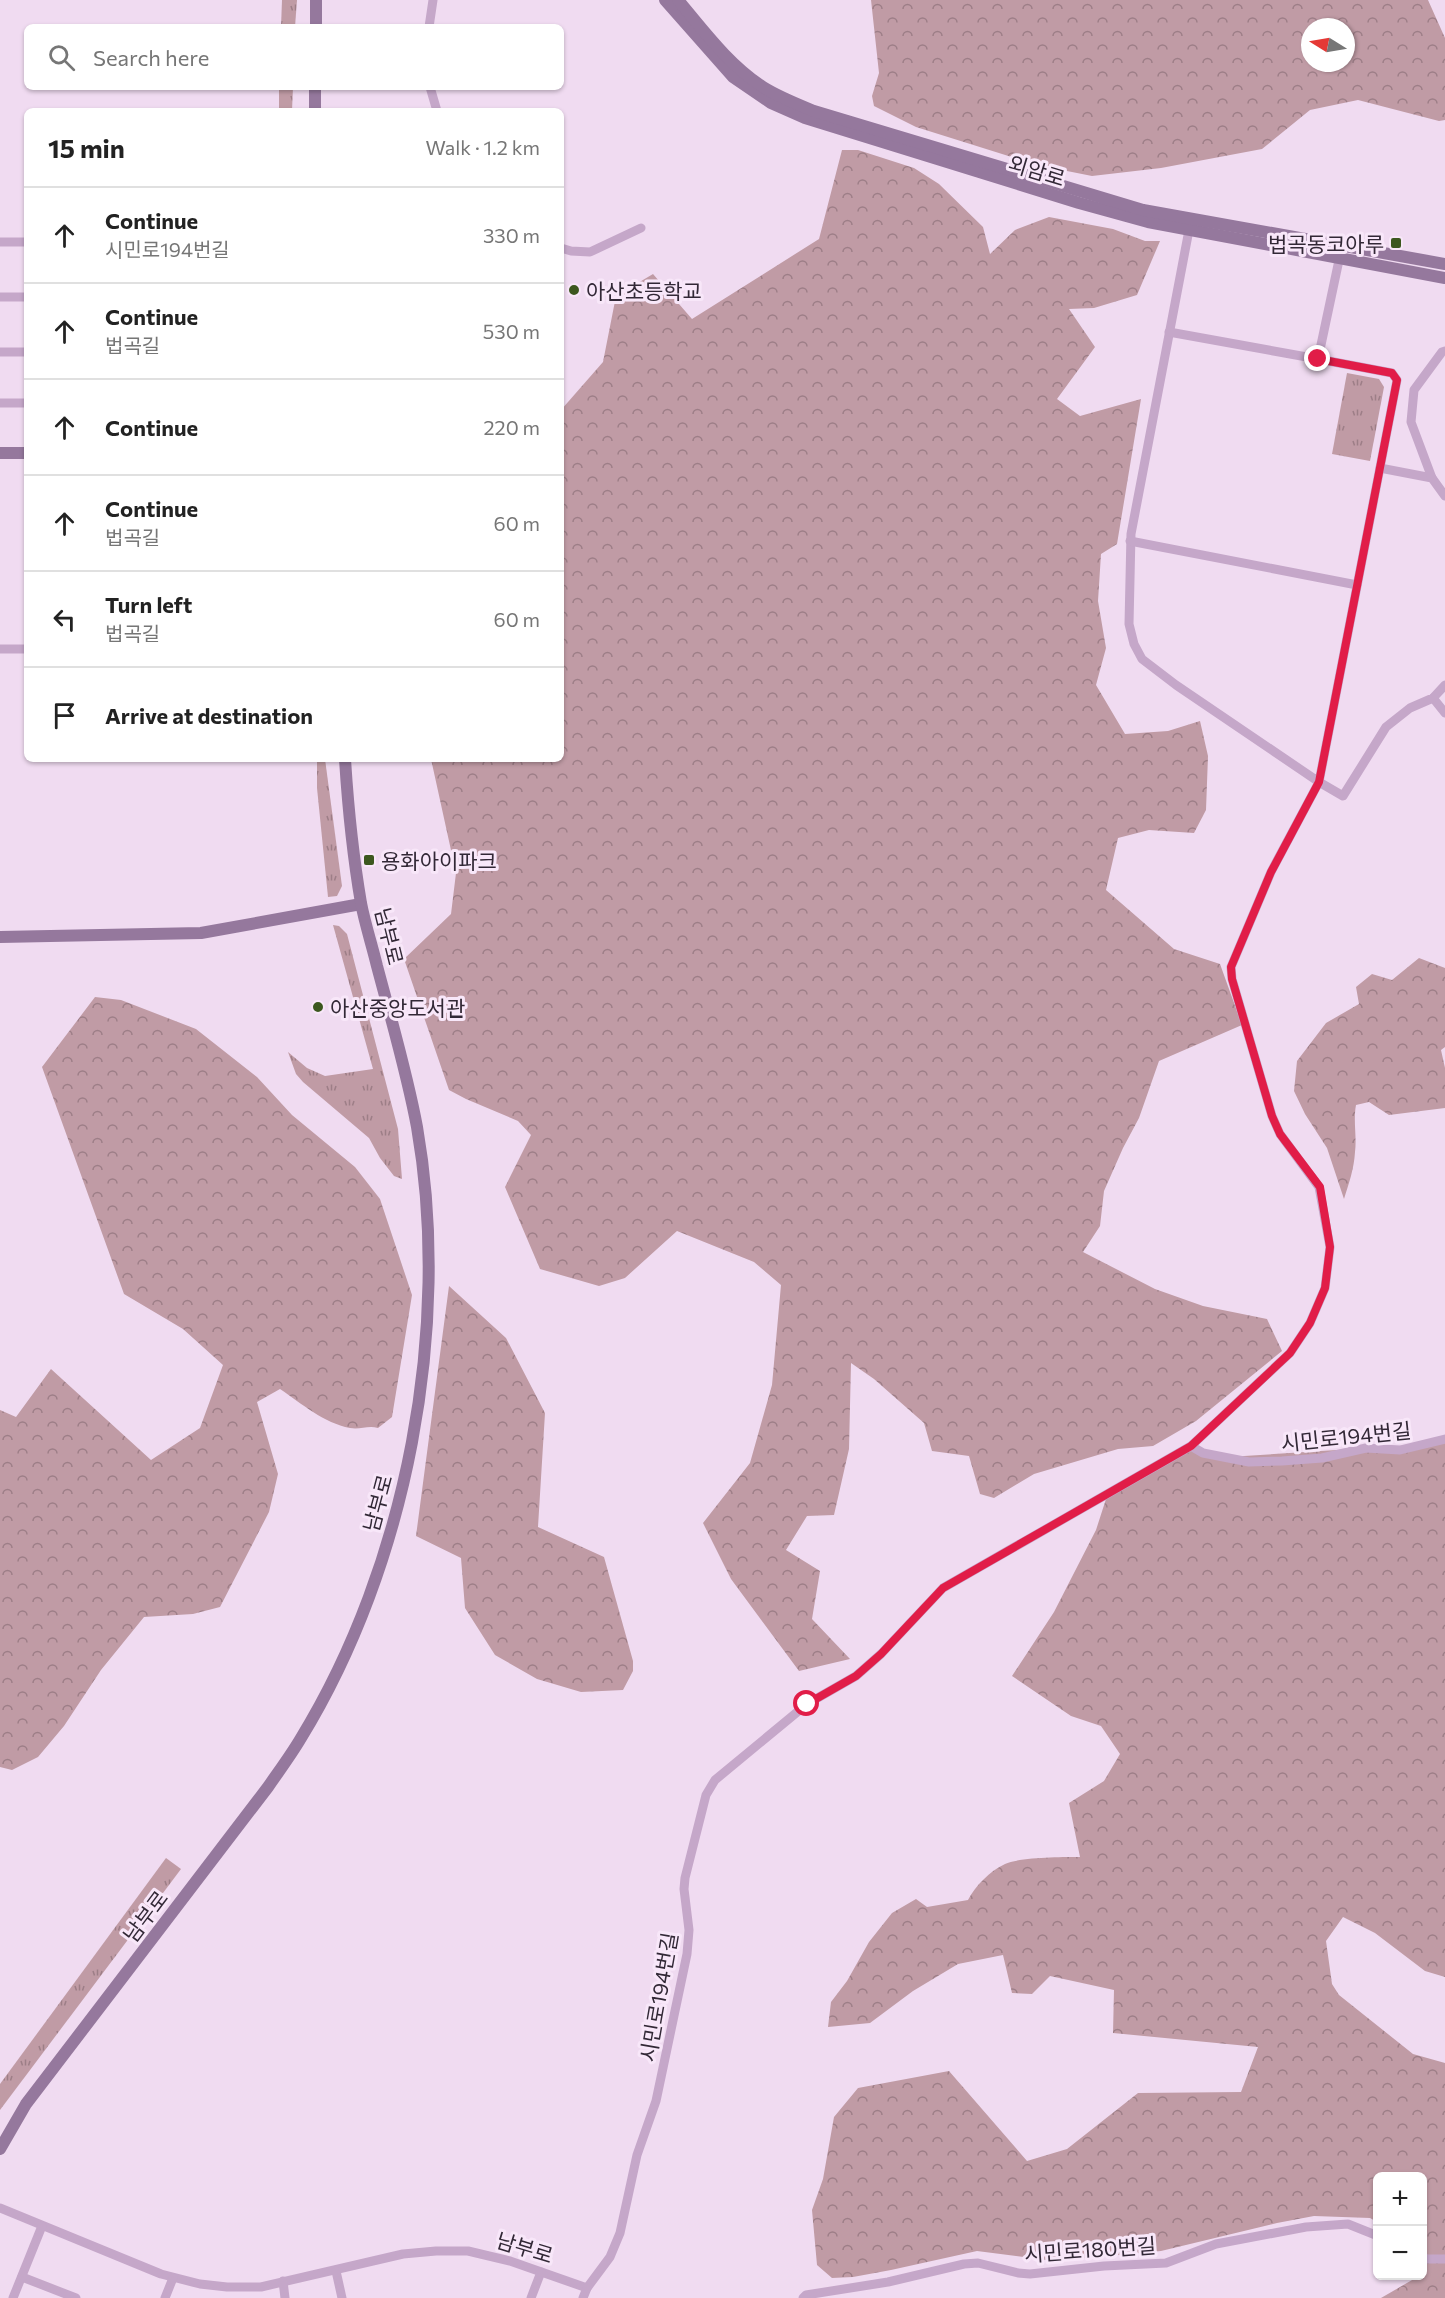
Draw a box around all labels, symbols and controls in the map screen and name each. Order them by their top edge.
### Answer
north arrow [1301,18,1355,72]
search box [24,24,564,90]
icon: search [45,41,78,74]
text: Search here [93,44,209,71]
text: 15 min [48,132,125,163]
text: Walk · 1.2 km [425,135,540,159]
street label: 외암로 [1006,150,1068,190]
text: Continue [105,207,198,234]
icon: ahead [48,219,81,252]
text: 330 m [483,223,540,247]
place label: 법곡동코아루 [1268,231,1384,256]
marker: 법곡동코아루 [1389,236,1403,250]
text: 시민로194번길 [105,237,230,261]
place label: 아산초등학교 [586,278,702,303]
marker: 아산초등학교 [567,283,581,297]
text: Continue [105,303,198,330]
icon: ahead [48,315,81,348]
text: 530 m [483,319,540,343]
text: 법곡길 [105,333,160,357]
route end [1304,345,1330,371]
icon: ahead [48,411,81,444]
text: Continue [105,414,198,441]
text: 220 m [484,415,540,439]
text: Continue [105,495,198,522]
icon: ahead [48,507,81,540]
text: 60 m [494,511,540,535]
text: 법곡길 [105,525,160,549]
text: Turn left [105,591,192,618]
icon: left [48,603,81,636]
text: 60 m [494,607,540,631]
text: 법곡길 [105,621,160,645]
icon: arrive [48,699,81,732]
text: Arrive at destination [105,702,313,729]
place label: 용화아이파크 [381,848,497,873]
marker: 용화아이파크 [362,853,376,867]
street label: 남부로 [371,905,409,967]
place label: 아산중앙도서관 [330,995,465,1020]
marker: 아산중앙도서관 [311,1000,325,1014]
street label: 시민로194번길 [1280,1417,1412,1455]
street label: 남부로 [357,1472,397,1534]
route start [793,1690,819,1716]
street label: 남부로 [118,1885,172,1947]
street label: 시민로194번길 [634,1930,682,2064]
map controls [1373,2172,1427,2280]
button: + [1373,2172,1427,2226]
button: − [1373,2226,1427,2280]
street label: 남부로 [494,2227,556,2267]
street label: 시민로180번길 [1023,2232,1157,2266]

